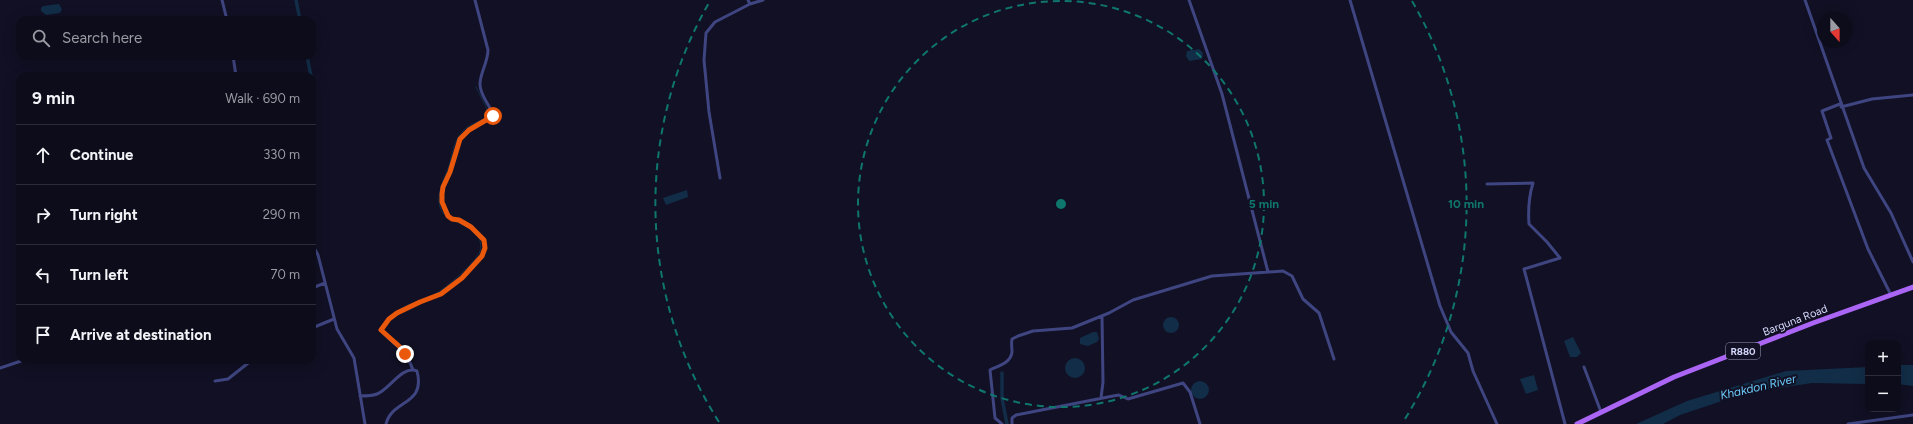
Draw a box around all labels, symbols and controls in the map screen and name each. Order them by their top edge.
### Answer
north arrow [1817,12,1853,48]
search box [16,16,316,60]
icon: search [30,27,52,49]
text: Search here [62,29,142,47]
text: 9 min [32,88,75,108]
text: Walk · 690 m [225,91,300,106]
route start [484,107,502,125]
icon: ahead [32,144,54,166]
text: Continue [70,146,133,164]
text: 330 m [263,147,300,162]
centre of rings [1054,197,1068,211]
text: 5 min [1249,197,1279,211]
text: 10 min [1448,197,1484,211]
icon: right [32,204,54,226]
text: Turn right [70,206,138,224]
text: 290 m [263,207,300,222]
icon: left [32,264,54,286]
text: Turn left [70,266,128,284]
text: 70 m [270,267,300,282]
street label: Barguna Road [1761,302,1829,339]
icon: arrive [32,324,54,346]
text: Arrive at destination [70,326,211,344]
map controls [1865,340,1901,412]
button: + [1865,340,1901,376]
road number: R880 [1726,343,1760,359]
route end [396,345,414,363]
water label: Khakdon River [1719,371,1798,403]
button: − [1865,376,1901,412]

